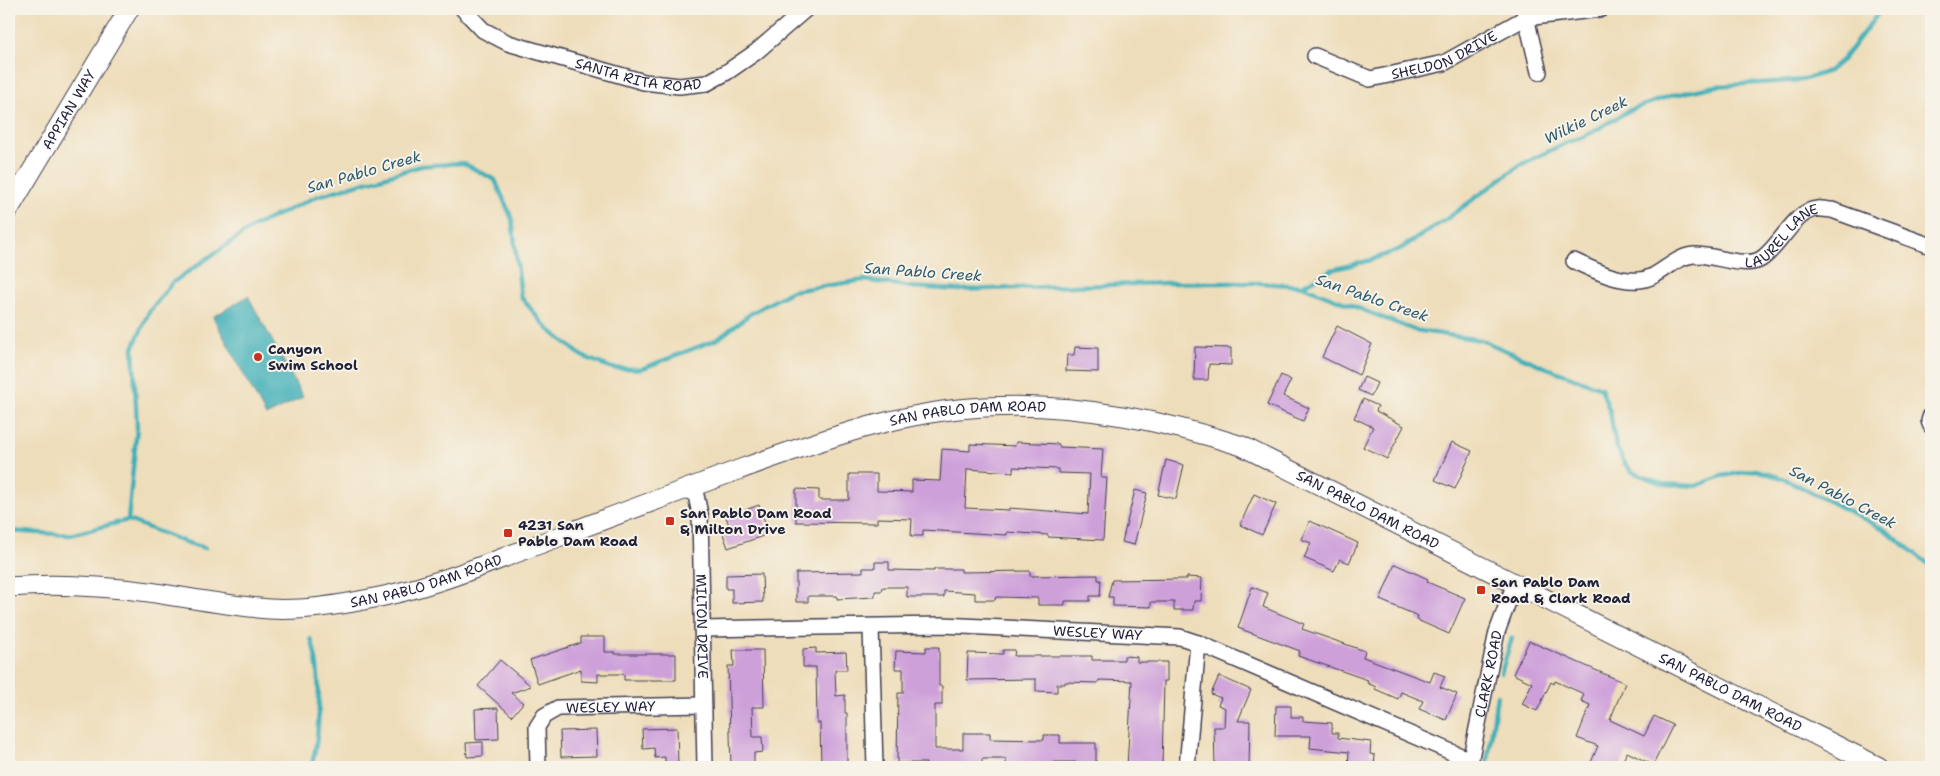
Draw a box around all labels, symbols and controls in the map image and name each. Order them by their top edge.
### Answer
street label: SHELDON DRIVE [1389,26,1500,83]
street label: SANTA RITA ROAD [573,54,703,95]
street label: APPIAN WAY [38,66,100,153]
water label: Wilkie Creek [1541,91,1631,149]
water label: San Pablo Creek [305,146,424,198]
street label: LAUREL LANE [1744,200,1820,272]
water label: San Pablo Creek [864,258,983,286]
water label: San Pablo Creek [1313,269,1431,327]
place label: Canyon Swim School [268,340,358,374]
marker: Canyon Swim School [252,351,264,363]
street label: SAN PABLO DAM ROAD [888,397,1047,430]
water label: San Pablo Creek [1786,460,1900,534]
street label: SAN PABLO DAM ROAD [1293,466,1442,553]
place label: San Pablo Dam Road & Milton Drive [680,504,832,538]
marker: San Pablo Dam Road & Milton Drive [664,515,676,527]
place label: 4231 San Pablo Dam Road [518,516,638,550]
marker: 4231 San Pablo Dam Road [502,527,514,539]
street label: SAN PABLO DAM ROAD [349,550,505,611]
place label: San Pablo Dam Road & Clark Road [1491,573,1631,607]
street label: MILTON DRIVE [692,574,712,679]
marker: San Pablo Dam Road & Clark Road [1475,584,1487,596]
street label: WESLEY WAY [1053,622,1144,644]
street label: CLARK ROAD [1470,629,1506,719]
street label: SAN PABLO DAM ROAD [1656,649,1805,736]
street label: WESLEY WAY [566,697,656,717]

